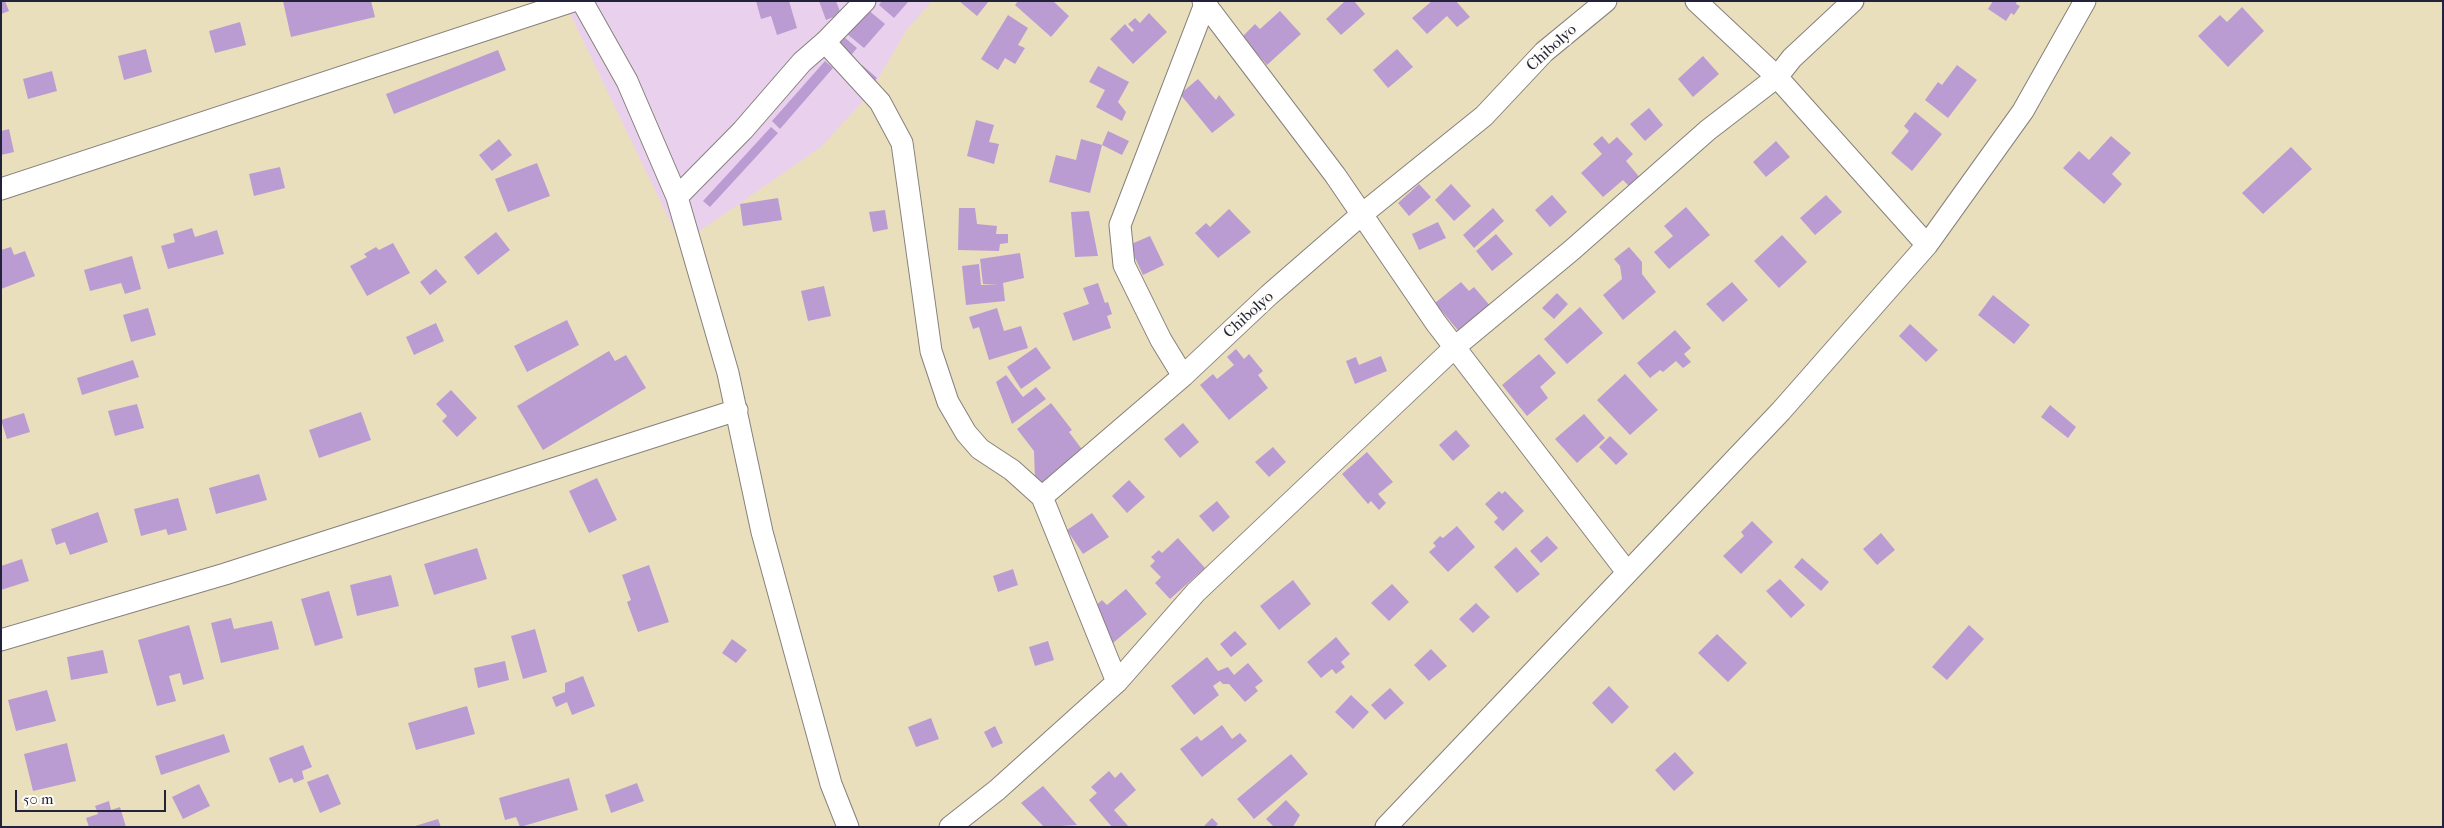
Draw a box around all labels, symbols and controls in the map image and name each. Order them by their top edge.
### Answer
street label: Chibolyo [1523,20,1581,76]
street label: Chibolyo [1220,287,1278,343]
scale bar [18,780,169,812]
text: 50 m [23,790,53,808]

